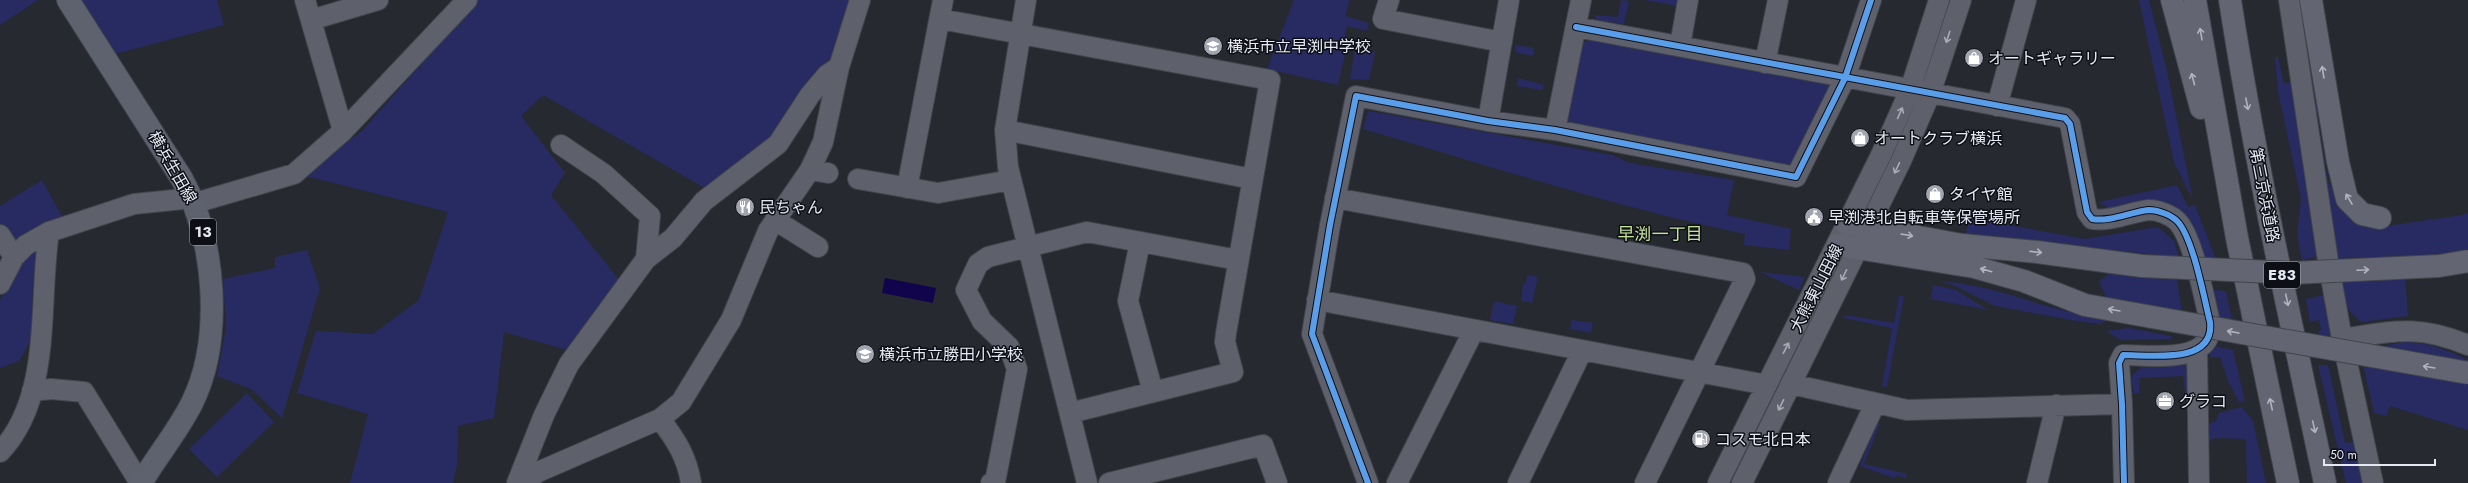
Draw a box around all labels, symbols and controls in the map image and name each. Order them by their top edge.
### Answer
one-way arrow [2197,28,2205,41]
one-way arrow [1944,31,1952,43]
school or university icon: 横浜市立早渕中学校 [1202,35,1224,57]
place label: 横浜市立早渕中学校 [1227,35,1371,58]
shop icon: オートギャラリー [1963,47,1985,69]
place label: オートギャラリー [1988,47,2116,70]
one-way arrow [2319,66,2327,79]
one-way arrow [2189,73,2196,86]
one-way arrow [2244,97,2252,110]
one-way arrow [1896,107,1904,119]
street label: 横浜生田線 [143,127,203,208]
shop icon: オートクラブ横浜 [1849,127,1871,149]
place label: オートクラブ横浜 [1874,127,2002,150]
street label: 第三京浜道路 [2244,146,2285,244]
one-way arrow [1893,162,1900,174]
shop icon: タイヤ館 [1924,183,1946,205]
place label: タイヤ館 [1949,183,2013,206]
one-way arrow [2345,193,2354,204]
restaurant icon: 民ちゃん [734,196,756,218]
place label: 民ちゃん [759,196,823,219]
public building icon: 早渕港北自転車等保管場所 [1803,206,1825,228]
place label: 早渕港北自転車等保管場所 [1828,206,2020,229]
road number: 13 [190,219,216,245]
district label: 早渕一丁目 [1618,222,1703,246]
one-way arrow [1900,232,1913,240]
street label: 大熊東山田線 [1784,240,1848,336]
one-way arrow [2029,248,2042,255]
road number: E83 [2264,262,2300,288]
one-way arrow [1979,266,1992,273]
one-way arrow [2356,266,2369,273]
one-way arrow [1840,269,1847,281]
one-way arrow [2283,293,2291,306]
one-way arrow [2108,306,2121,314]
one-way arrow [2227,328,2240,336]
one-way arrow [1783,342,1790,354]
school or university icon: 横浜市立勝田小学校 [854,343,876,365]
place label: 横浜市立勝田小学校 [879,343,1023,366]
one-way arrow [2423,363,2436,371]
office icon: グラコ [2154,390,2176,412]
place label: グラコ [2179,390,2227,413]
one-way arrow [1777,398,1784,410]
one-way arrow [2267,398,2275,411]
one-way arrow [2310,420,2318,433]
fuel station icon: コスモ北日本 [1690,428,1712,450]
place label: コスモ北日本 [1715,428,1811,451]
scale bar [2324,441,2435,467]
text: 50 m [2330,446,2357,464]

